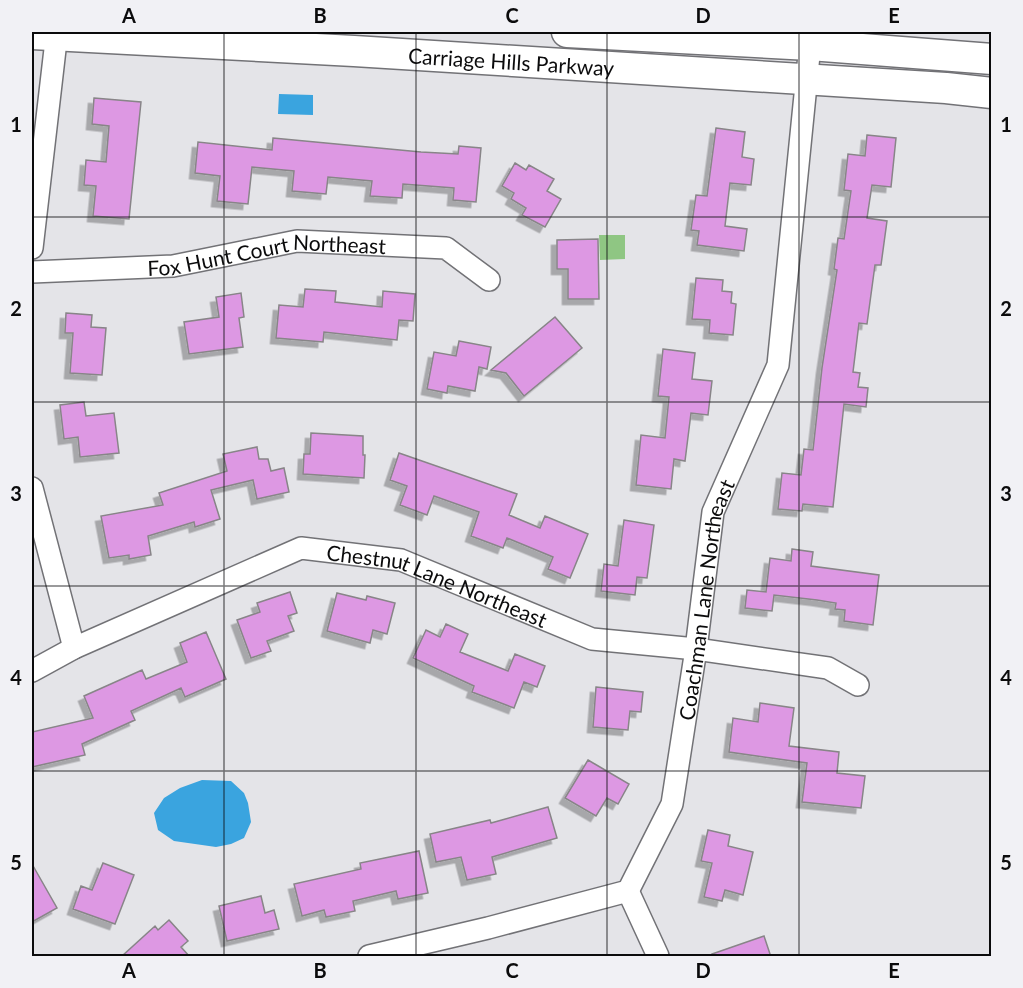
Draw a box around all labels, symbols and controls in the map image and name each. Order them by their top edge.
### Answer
text: A [121,3,136,27]
text: B [313,3,327,27]
text: C [505,3,519,27]
text: D [695,3,711,27]
text: E [888,3,900,27]
street label: Carriage Hills Parkway [408,42,615,80]
text: 1 [10,112,22,136]
text: 1 [1000,112,1012,136]
street label: Fox Hunt Court Northeast [147,228,387,280]
text: 2 [10,296,22,320]
text: 2 [1000,296,1012,320]
street label: Coachman Lane Northeast [673,475,739,722]
text: 3 [10,481,22,505]
text: 3 [1000,481,1012,505]
street label: Chestnut Lane Northeast [325,539,552,632]
text: 4 [10,665,22,689]
text: 4 [1000,665,1012,689]
text: 5 [10,850,22,874]
text: 5 [1000,850,1012,874]
text: A [121,958,136,982]
text: B [313,958,327,982]
text: C [505,958,519,982]
text: D [695,958,711,982]
text: E [888,958,900,982]

